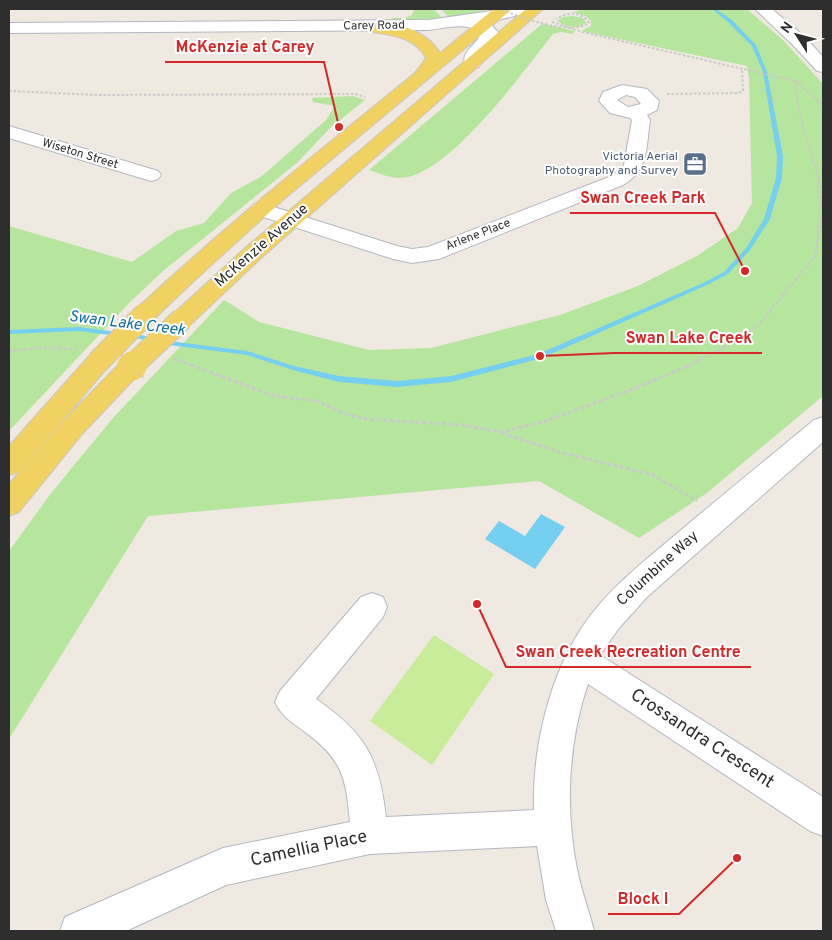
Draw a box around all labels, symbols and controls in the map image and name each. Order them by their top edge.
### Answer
north arrow [772,10,822,60]
street label: Carey Road [343,17,405,35]
text: N [778,19,798,37]
callout: McKenzie at Carey [165,31,324,62]
text: McKenzie at Carey [176,38,314,58]
street label: Wiseton Street [40,135,120,173]
place label: Victoria Aerial Photography and Survey [545,149,678,179]
office icon: Victoria Aerial Photography and Survey [682,151,708,177]
callout: Swan Creek Park [570,182,715,213]
text: Swan Creek Park [580,189,706,209]
street label: McKenzie Avenue [211,200,313,292]
street label: Arlene Place [443,215,513,255]
water label: Swan Lake Creek [68,307,187,341]
callout: Swan Lake Creek [615,322,762,353]
text: Swan Lake Creek [626,329,752,349]
street label: Columbine Way [613,527,703,611]
callout: Swan Creek Recreation Centre [506,636,751,667]
text: Swan Creek Recreation Centre [515,643,741,663]
street label: Crossandra Crescent [626,684,778,794]
street label: Camellia Place [248,825,370,873]
callout: Block I [608,883,679,914]
text: Block I [617,890,669,910]

